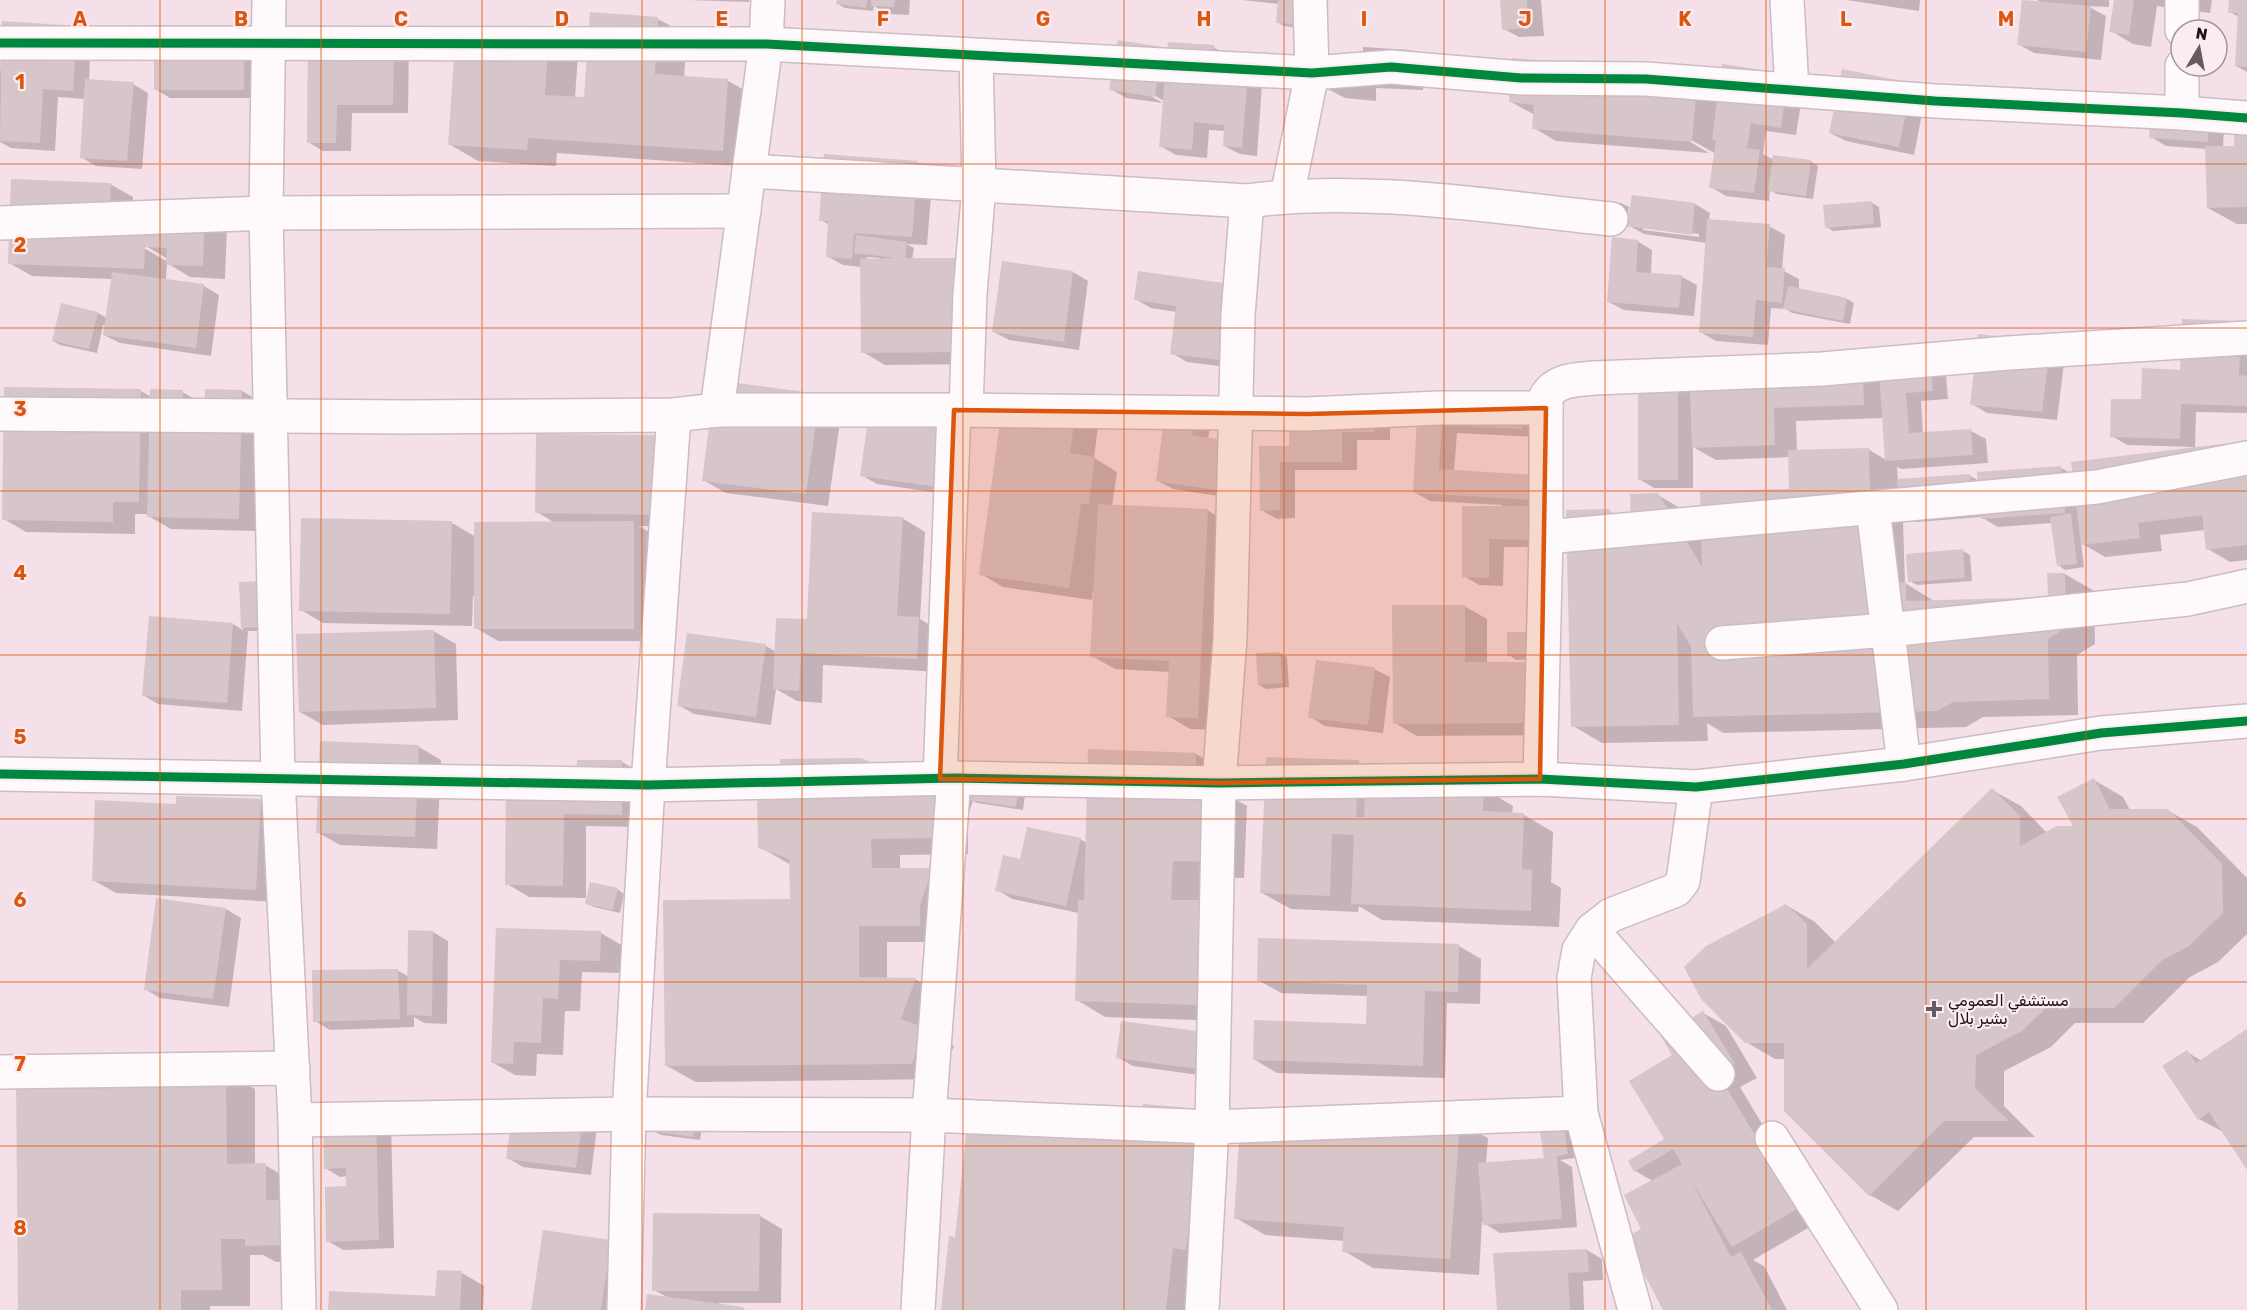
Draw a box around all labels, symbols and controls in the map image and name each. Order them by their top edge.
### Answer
text: A [73,7,88,31]
text: B [234,7,248,31]
text: C [394,7,408,31]
text: D [555,7,569,31]
text: E [716,7,728,31]
text: F [877,7,889,31]
text: G [1036,7,1050,31]
text: H [1197,7,1211,31]
text: I [1361,7,1367,31]
text: J [1518,7,1532,31]
text: K [1678,7,1692,31]
text: L [1840,7,1852,31]
text: M [1998,7,2014,31]
north arrow [2169,18,2229,78]
text: N [2194,23,2209,44]
text: 1 [15,70,25,94]
text: 2 [14,233,27,257]
text: 3 [13,397,27,421]
text: 4 [13,561,27,585]
text: 5 [14,725,27,749]
text: 6 [13,888,27,912]
place label: مستشفي العمومي بشير بلال [1948,991,2069,1029]
marker: مستشفي العمومي بشير بلال [1925,1000,1943,1018]
text: 7 [14,1052,26,1076]
text: 8 [13,1216,27,1240]

